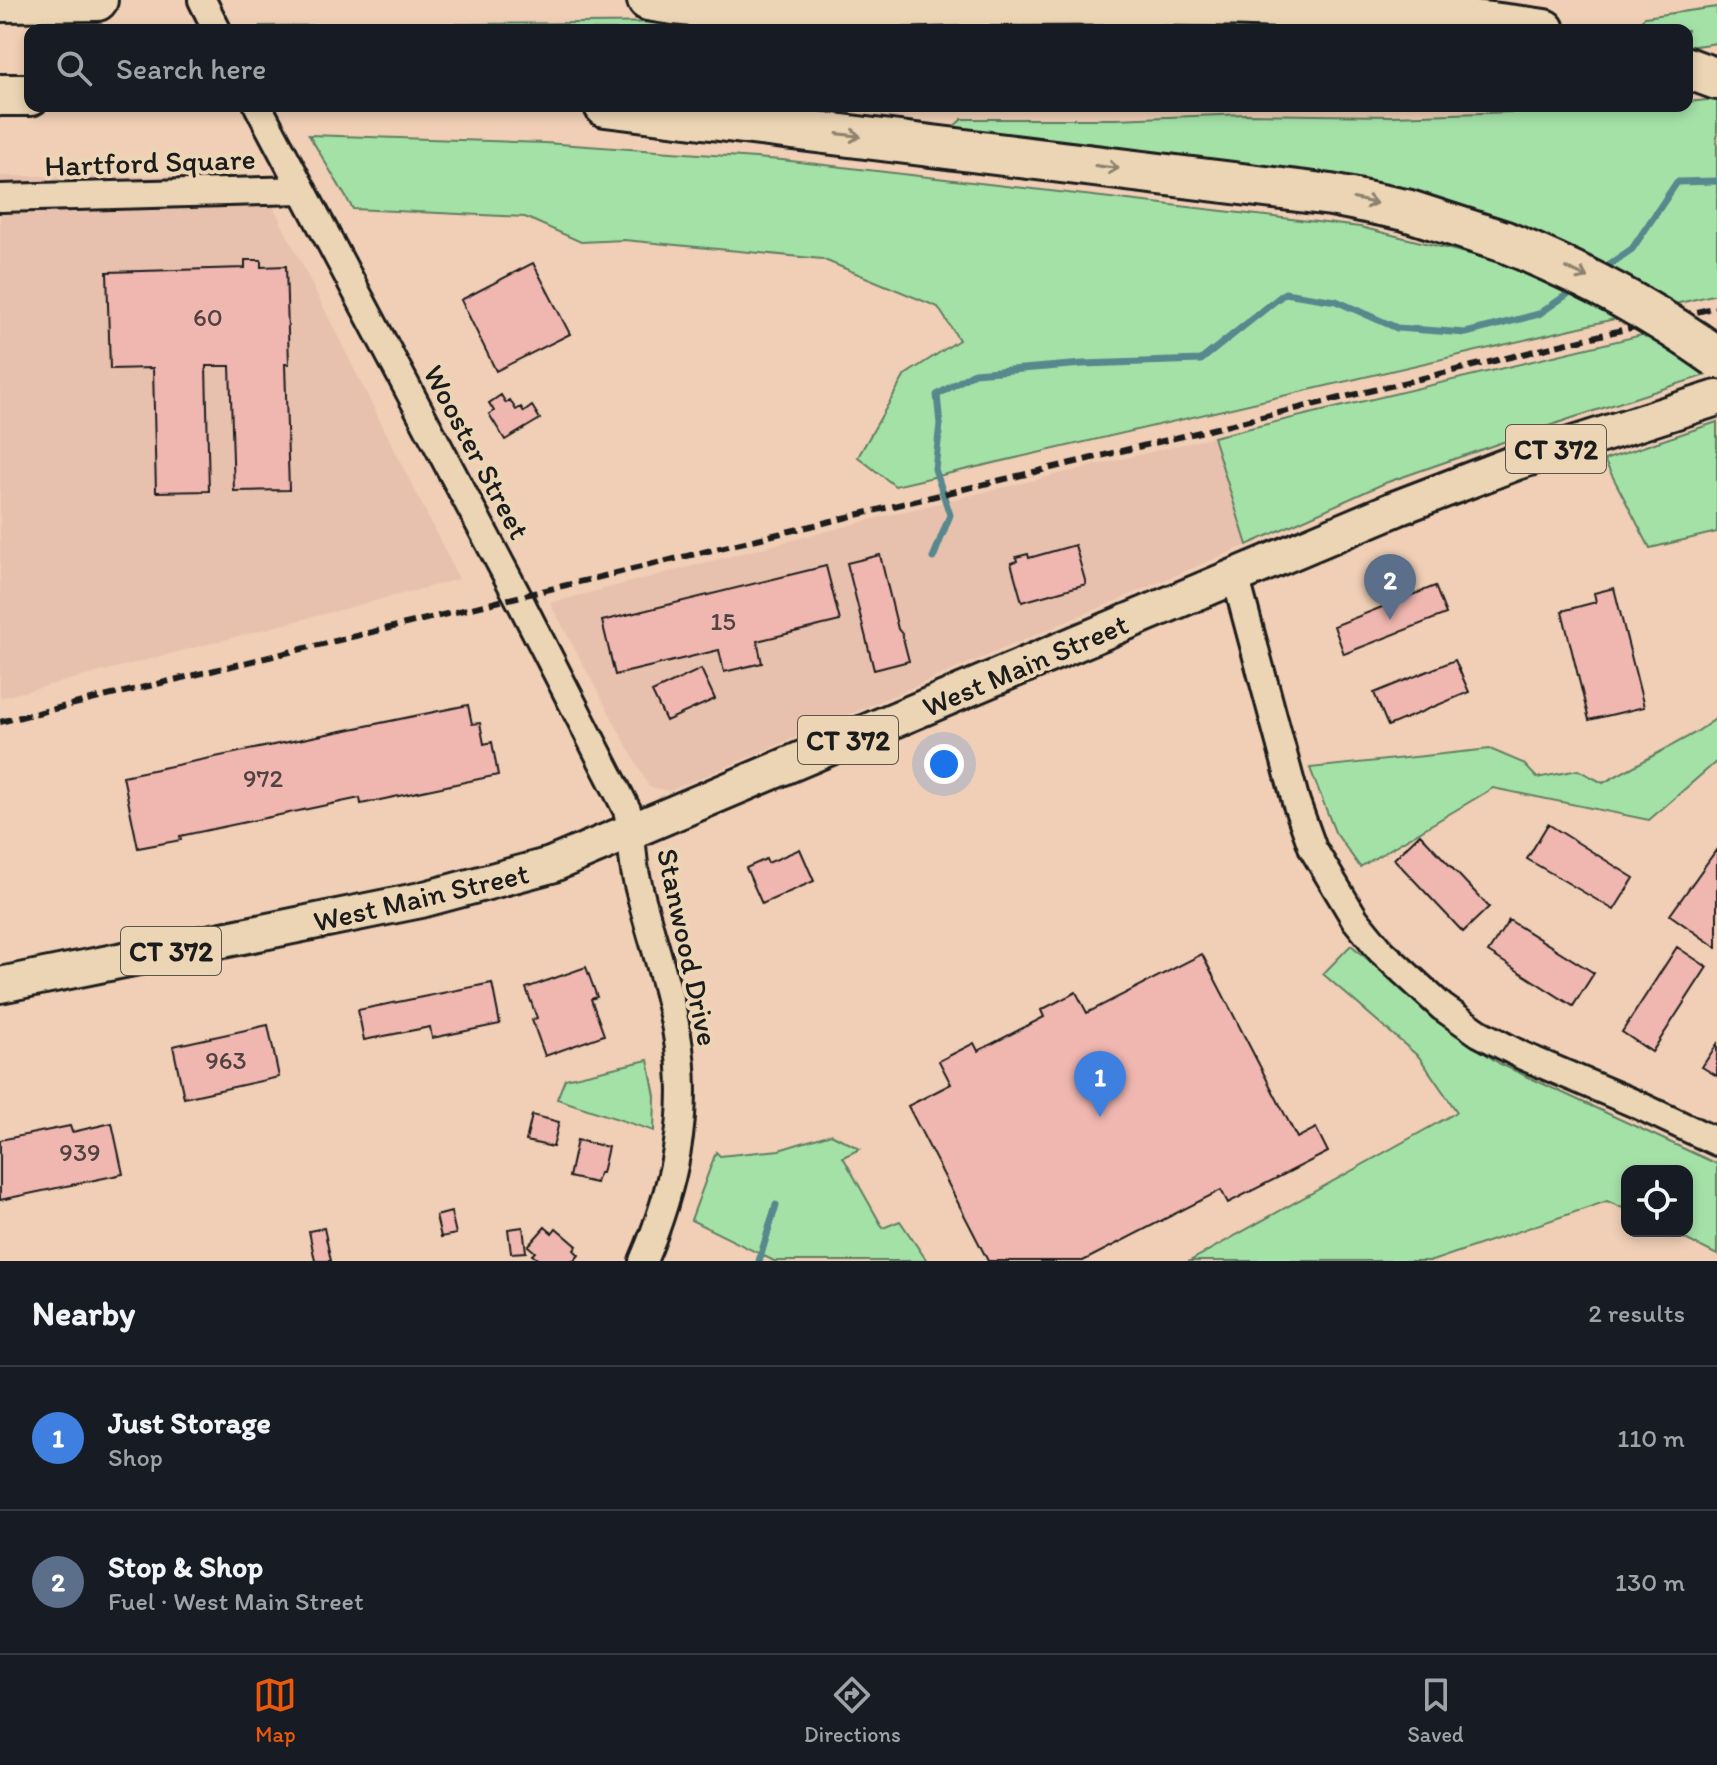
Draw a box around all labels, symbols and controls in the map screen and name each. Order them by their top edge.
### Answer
search box [24,24,1693,112]
icon: search [52,46,96,90]
text: Search here [116,50,266,87]
one-way arrow [835,127,862,142]
street label: Hartford Square [44,140,256,184]
one-way arrow [1093,159,1120,174]
one-way arrow [1352,194,1377,209]
one-way arrow [1564,266,1588,281]
house number: 60 [193,301,223,333]
street label: Wooster Street [416,358,538,546]
road number: CT 372 [1506,425,1606,473]
pin: 2 [1364,554,1416,620]
house number: 15 [710,605,736,637]
street label: West Main Street [917,605,1133,725]
road number: CT 372 [798,716,898,764]
your location [924,744,964,784]
house number: 972 [243,762,283,794]
street label: Stanwood Drive [649,845,727,1049]
street label: West Main Street [310,854,532,940]
road number: CT 372 [121,927,221,975]
house number: 963 [205,1044,247,1076]
pin: 1 [1074,1051,1126,1117]
house number: 939 [59,1136,101,1168]
map controls [1621,1165,1693,1237]
button: locate [1621,1165,1693,1237]
text: Nearby [32,1293,135,1334]
text: 2 results [1588,1297,1685,1329]
text: Just Storage [108,1404,271,1441]
text: 1 [52,1422,64,1454]
text: 110 m [1617,1422,1685,1454]
text: Shop [108,1441,163,1473]
text: Stop & Shop [108,1548,263,1585]
text: 2 [51,1566,65,1598]
text: 130 m [1615,1566,1685,1598]
text: Fuel · West Main Street [108,1585,364,1617]
tab: Map [253,1673,297,1748]
tab: Directions [804,1673,901,1748]
tab: Saved [1407,1673,1464,1748]

